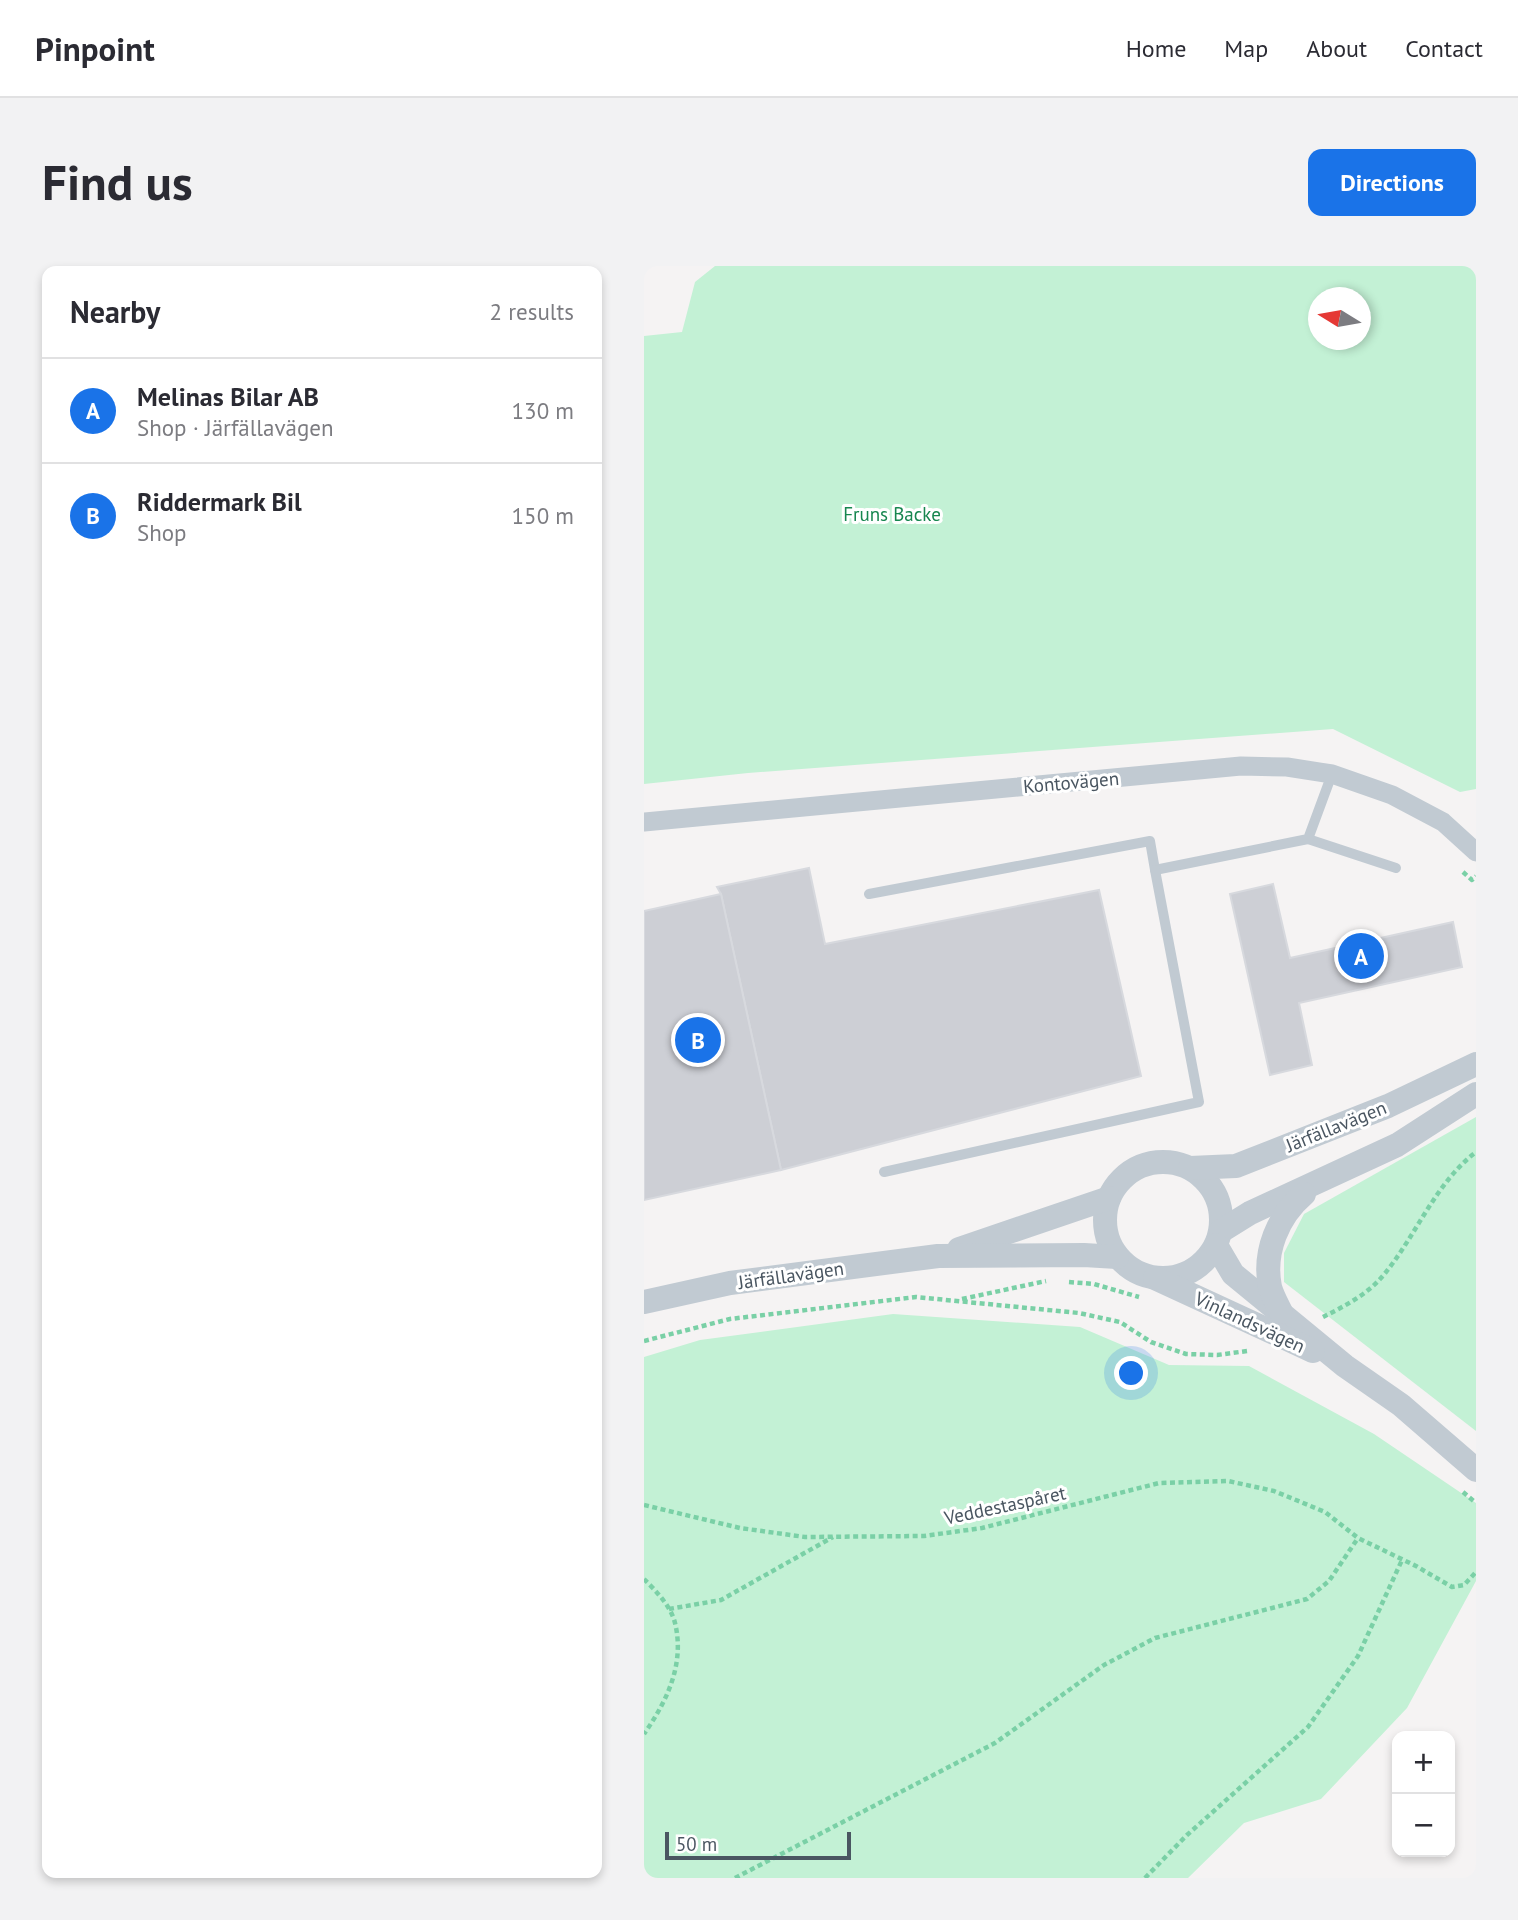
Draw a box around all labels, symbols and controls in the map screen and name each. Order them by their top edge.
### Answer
text: Pinpoint [35,27,155,70]
text: Home [1126,33,1186,64]
text: Map [1224,33,1268,64]
text: About [1306,33,1367,64]
text: Contact [1405,33,1483,64]
button: Directions [1308,149,1476,216]
text: Find us [42,150,193,214]
north arrow [1308,287,1371,350]
text: Nearby [70,292,160,331]
text: 2 results [490,297,574,326]
text: Melinas Bilar AB [137,380,319,413]
text: A [86,396,100,425]
text: 130 m [512,396,574,425]
text: Shop · Järfällavägen [137,413,334,442]
text: Riddermark Bil [137,485,302,518]
text: B [86,501,100,530]
text: 150 m [512,501,574,530]
park label: Fruns Backe [843,502,941,526]
text: Shop [137,518,187,547]
street label: Kontovägen [1022,766,1120,798]
pin: A [1338,930,1384,982]
pin: B [675,1014,721,1066]
street label: Järfällavägen [1281,1095,1390,1157]
street label: Järfällavägen [736,1256,845,1294]
street label: Vinlandsvägen [1190,1286,1309,1358]
your location [1114,1356,1148,1390]
street label: Veddestaspåret [941,1480,1068,1530]
map controls [1392,1731,1455,1857]
button: + [1392,1731,1455,1794]
button: − [1392,1794,1455,1857]
scale bar [665,1829,850,1861]
text: 50 m [676,1832,717,1856]

